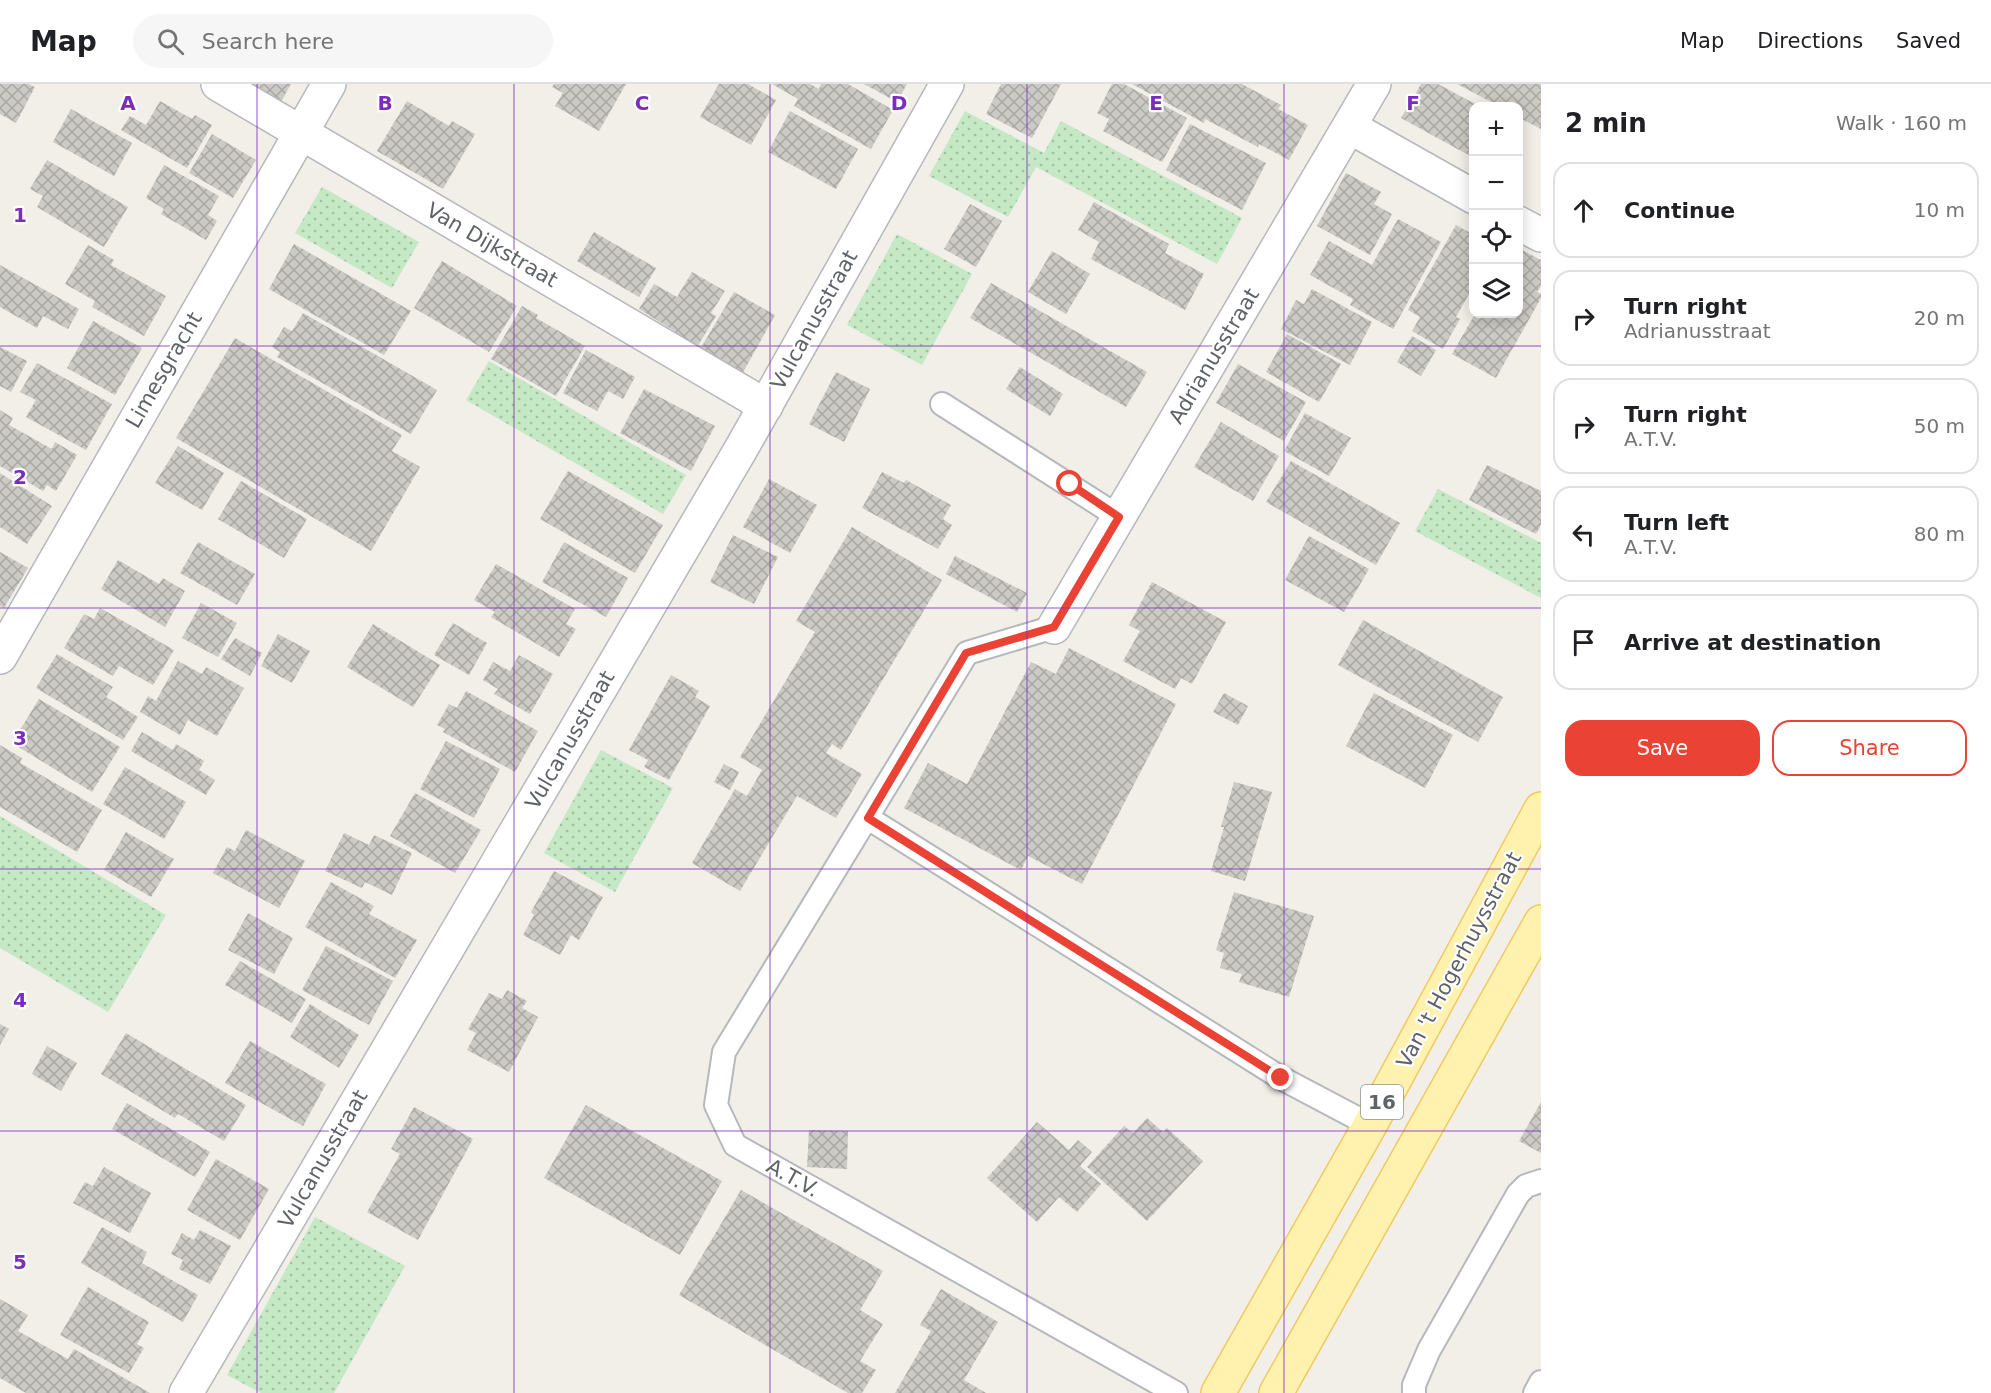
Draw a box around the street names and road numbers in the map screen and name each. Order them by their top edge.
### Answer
street label: Van Dijkstraat [422,198,562,292]
street label: Vulcanusstraat [766,246,862,394]
street label: Adrianusstraat [1164,284,1264,428]
street label: Limesgracht [121,308,207,432]
street label: Vulcanusstraat [521,667,619,813]
street label: Van 't Hogerhuysstraat [1392,848,1526,1072]
road number: 16 [1361,1085,1403,1119]
street label: Vulcanusstraat [274,1086,372,1232]
street label: A.T.V. [763,1154,823,1202]

